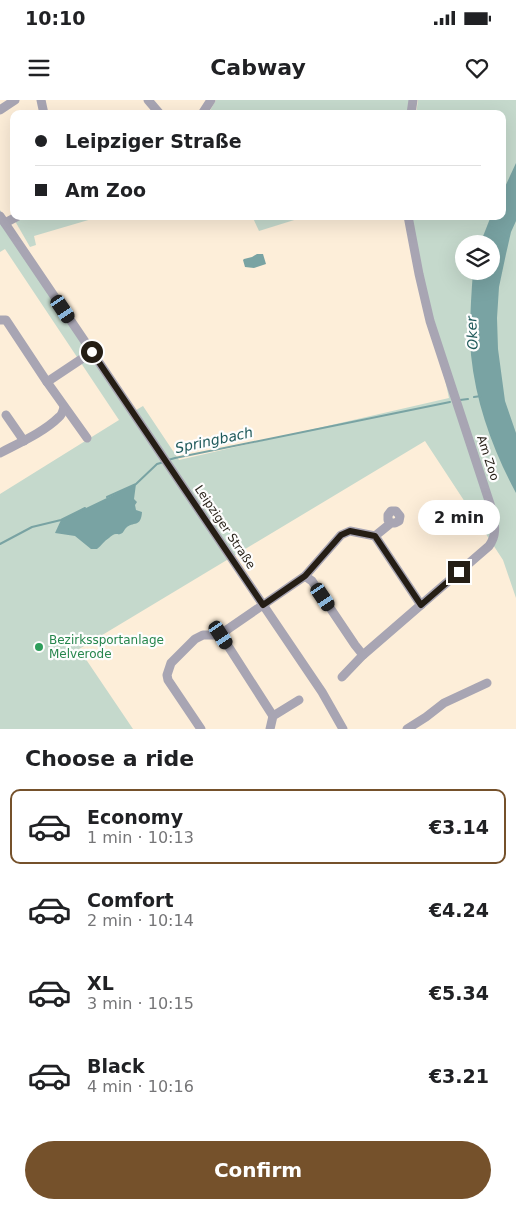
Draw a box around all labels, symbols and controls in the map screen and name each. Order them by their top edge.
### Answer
text: 10:10 [25,7,85,29]
icon: menu [25,54,53,82]
icon: heart [463,54,491,82]
text: Cabway [210,55,306,80]
text: Leipziger Straße [65,130,242,152]
text: Am Zoo [65,179,146,201]
map controls [455,235,500,280]
button: layers [455,235,500,280]
car [48,292,77,326]
water label: Oker [463,315,481,350]
route start [81,341,103,363]
water label: Springbach [174,424,254,456]
street label: Am Zoo [474,434,502,482]
street label: Leipziger Straße [192,483,258,571]
callout: 2 min [418,500,500,534]
text: 2 min [434,508,484,527]
route end [448,561,470,583]
car [308,580,337,614]
car [206,618,235,652]
place label: Bezirkssportanlage Melverode [49,633,164,661]
marker: Bezirkssportanlage Melverode [33,641,45,653]
text: Choose a ride [25,746,194,771]
icon: car [27,804,72,849]
text: Economy [87,806,183,828]
text: €3.14 [429,816,489,838]
text: 1 min · 10:13 [87,828,194,847]
icon: car [27,887,72,932]
text: Comfort [87,889,174,911]
text: €4.24 [429,899,489,921]
text: 2 min · 10:14 [87,911,194,930]
icon: car [27,970,72,1015]
text: XL [87,972,114,994]
text: €5.34 [429,982,489,1004]
text: 3 min · 10:15 [87,994,194,1013]
icon: car [27,1053,72,1098]
text: Black [87,1055,145,1077]
text: €3.21 [429,1065,489,1087]
text: 4 min · 10:16 [87,1077,194,1096]
button: Confirm [25,1141,491,1199]

